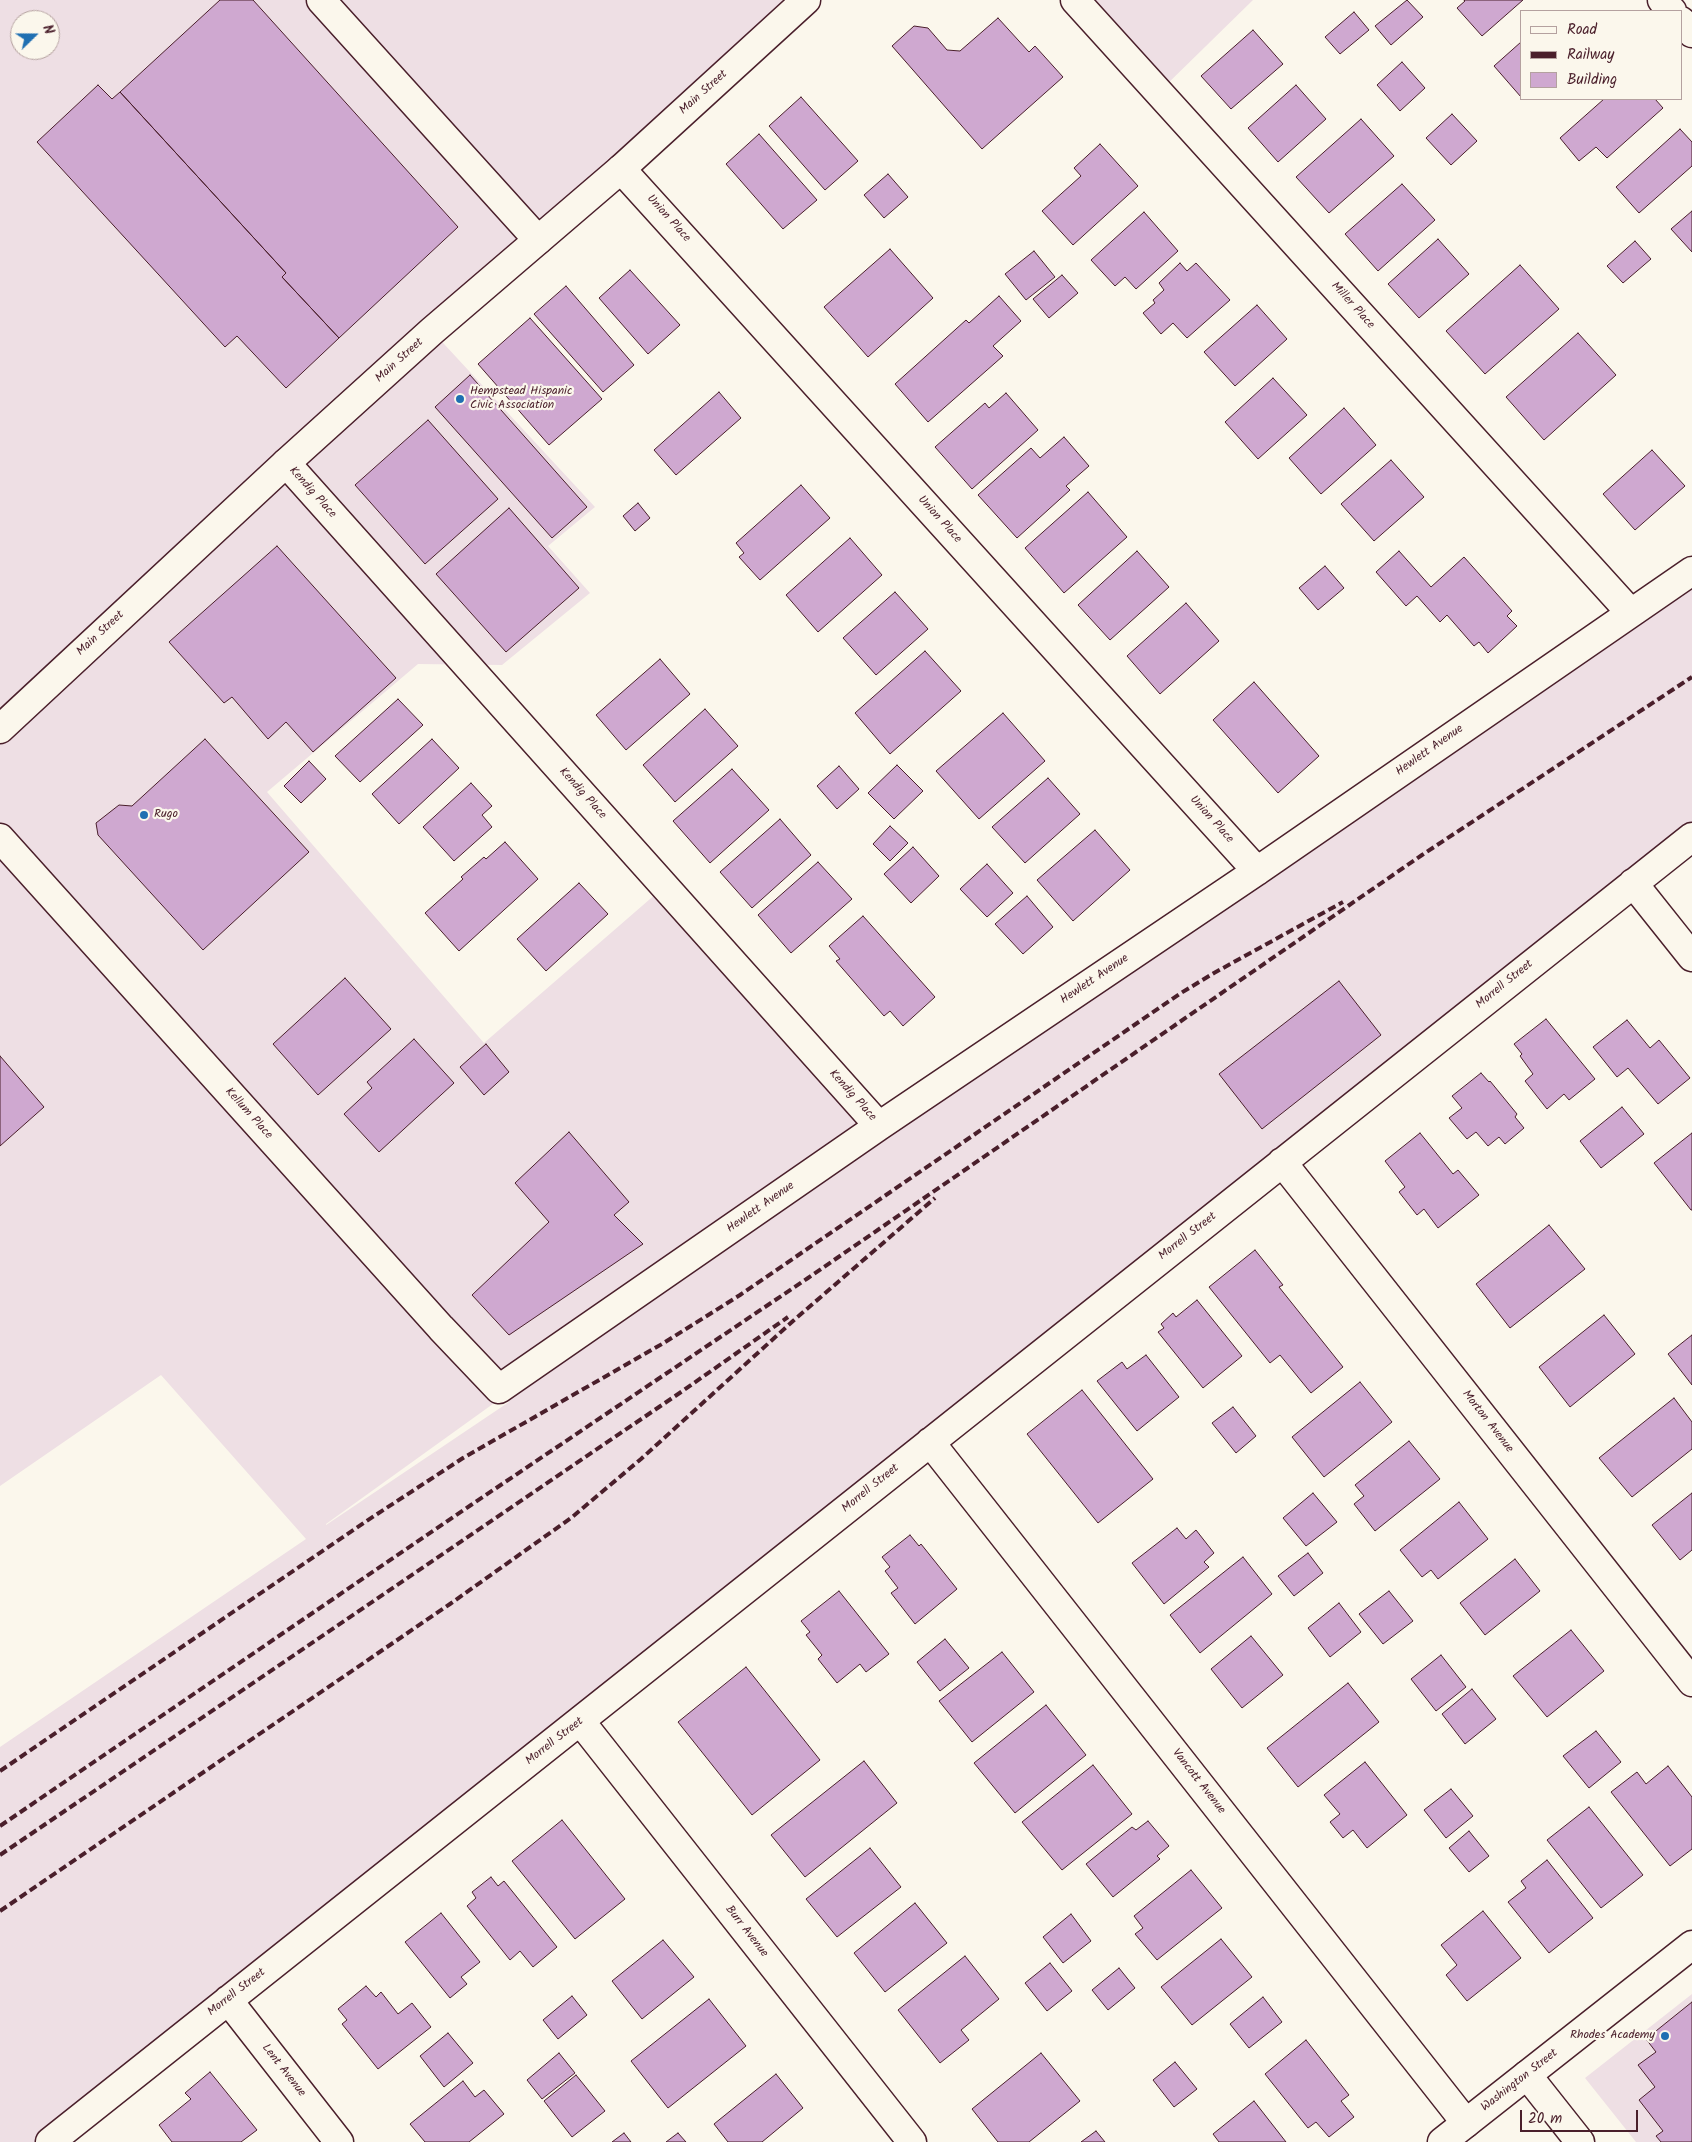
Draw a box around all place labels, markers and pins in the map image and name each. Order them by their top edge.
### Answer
place label: Hempstead Hispanic Civic Association [470,385,572,413]
marker: Hempstead Hispanic Civic Association [454,393,466,405]
place label: Rugo [154,808,178,822]
marker: Rugo [138,809,150,821]
place label: Rhodes Academy [1570,2029,1655,2043]
marker: Rhodes Academy [1659,2030,1671,2042]

